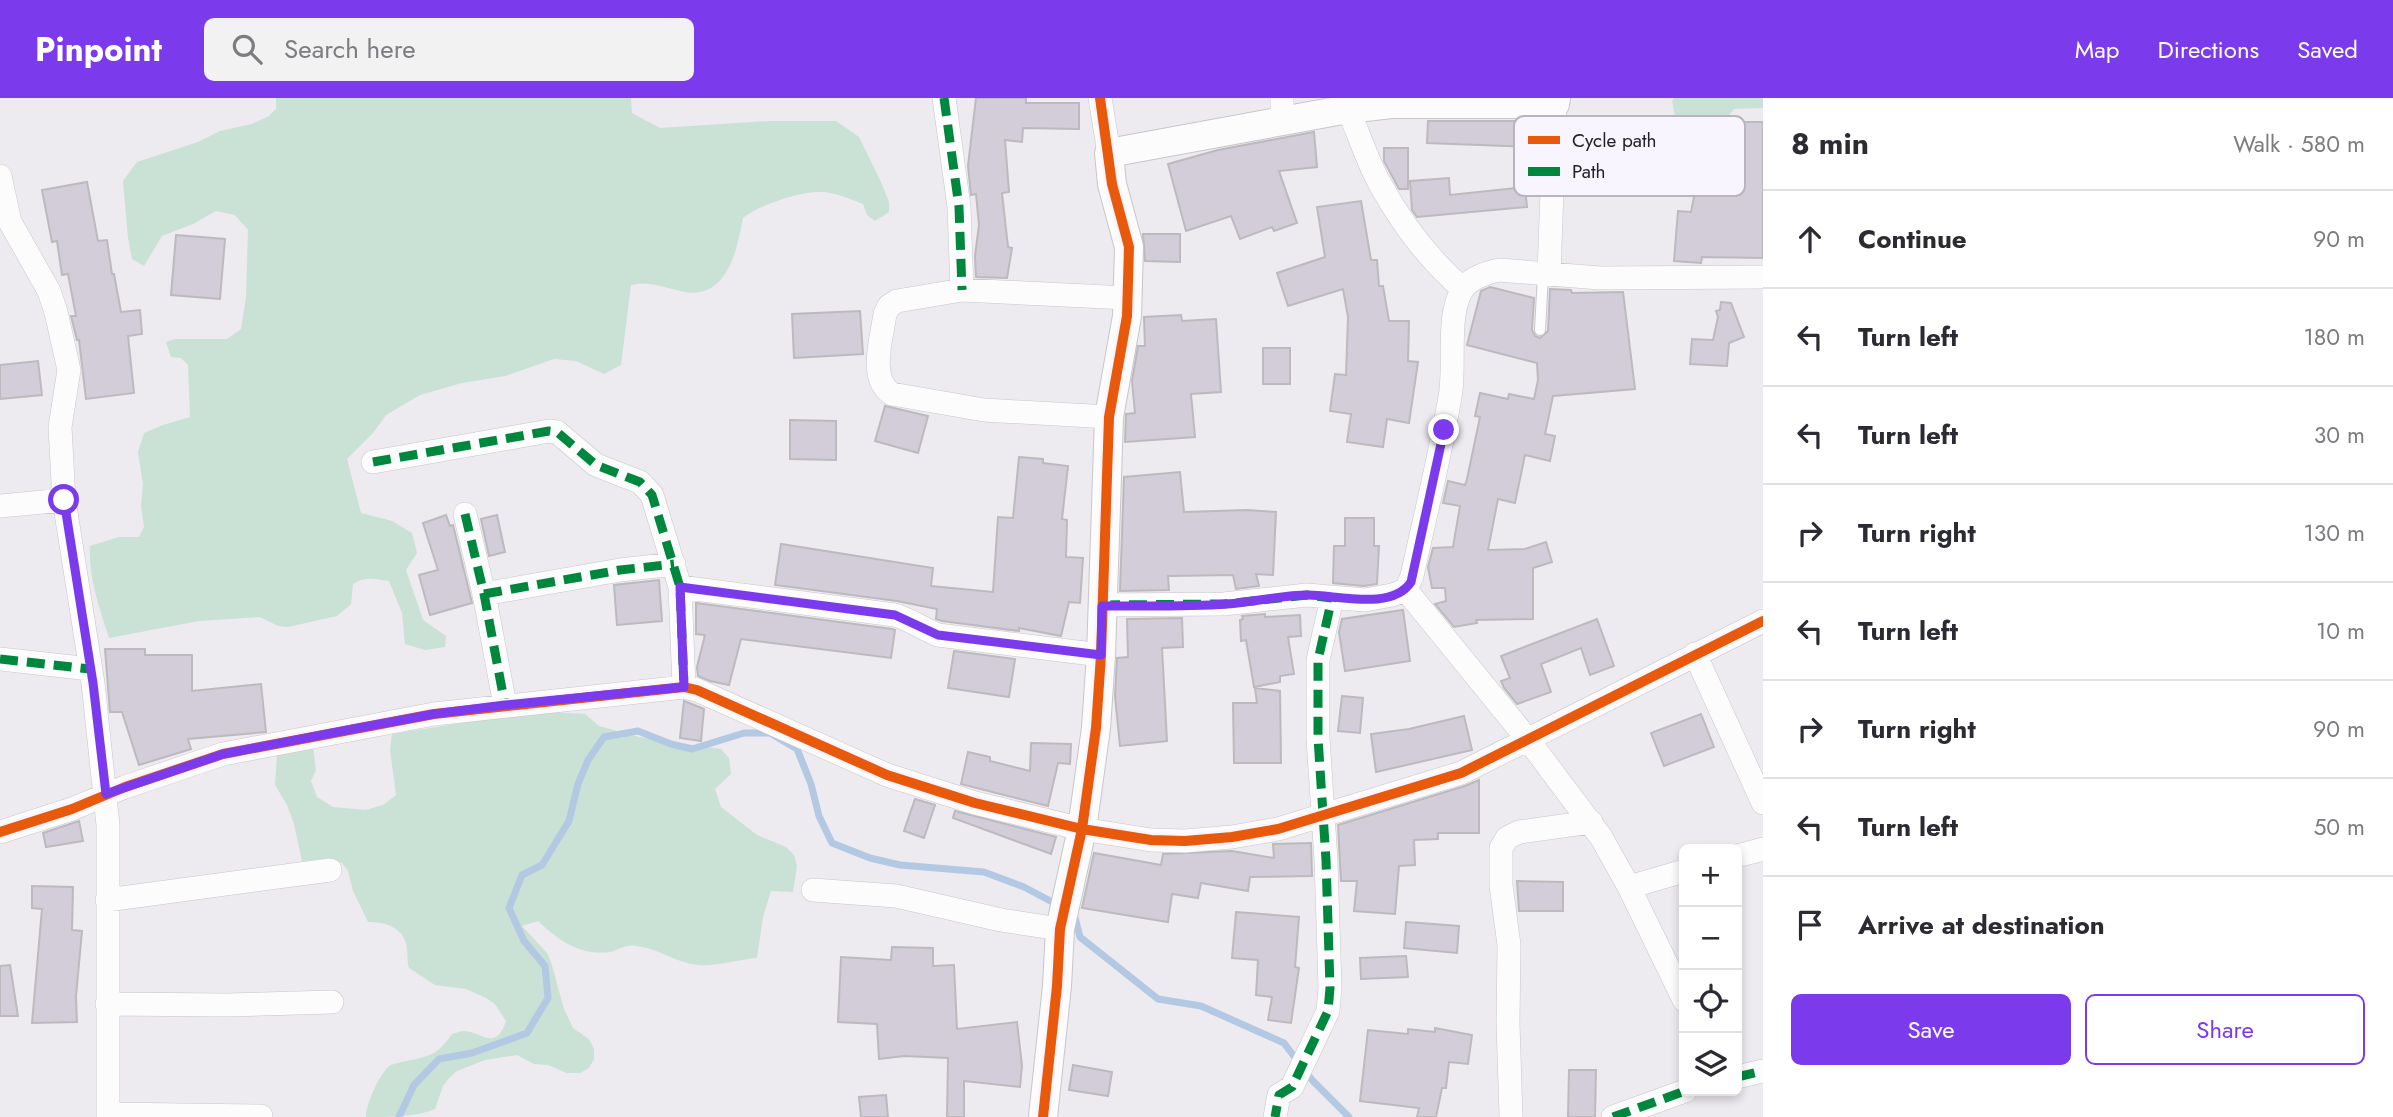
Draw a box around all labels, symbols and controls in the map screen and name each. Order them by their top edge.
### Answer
search box [204,18,694,81]
text: Pinpoint [35,26,162,73]
icon: search [228,30,266,68]
text: Search here [284,30,416,68]
text: Map [2075,32,2120,67]
text: Directions [2158,32,2259,67]
text: Saved [2297,32,2358,67]
legend [1514,116,1745,196]
text: 8 min [1791,122,1869,165]
text: Cycle path [1572,127,1657,154]
text: Walk · 580 m [2233,127,2365,161]
text: Path [1572,158,1606,185]
icon: ahead [1791,220,1829,258]
text: Continue [1858,220,1967,258]
text: 90 m [2313,222,2365,256]
icon: left [1791,318,1829,356]
text: Turn left [1858,318,1958,356]
text: 180 m [2303,320,2365,354]
route end [1428,414,1459,445]
icon: left [1791,416,1829,454]
text: Turn left [1858,416,1958,454]
text: 30 m [2314,418,2365,452]
route start [48,484,79,515]
icon: right [1791,514,1829,552]
text: Turn right [1858,514,1976,552]
text: 130 m [2303,516,2365,550]
icon: left [1791,612,1829,650]
text: Turn left [1858,612,1958,650]
text: 10 m [2316,614,2365,648]
icon: right [1791,710,1829,748]
text: Turn right [1858,710,1976,748]
text: 90 m [2313,712,2365,746]
icon: left [1791,808,1829,846]
text: Turn left [1858,808,1958,846]
text: 50 m [2313,810,2365,844]
map controls [1679,844,1742,1096]
button: + [1679,844,1742,907]
icon: arrive [1791,906,1829,944]
text: Arrive at destination [1858,906,2105,944]
button: − [1679,907,1742,970]
button: locate [1679,970,1742,1033]
button: Save [1791,994,2071,1065]
button: Share [2085,994,2365,1065]
button: layers [1679,1033,1742,1096]

